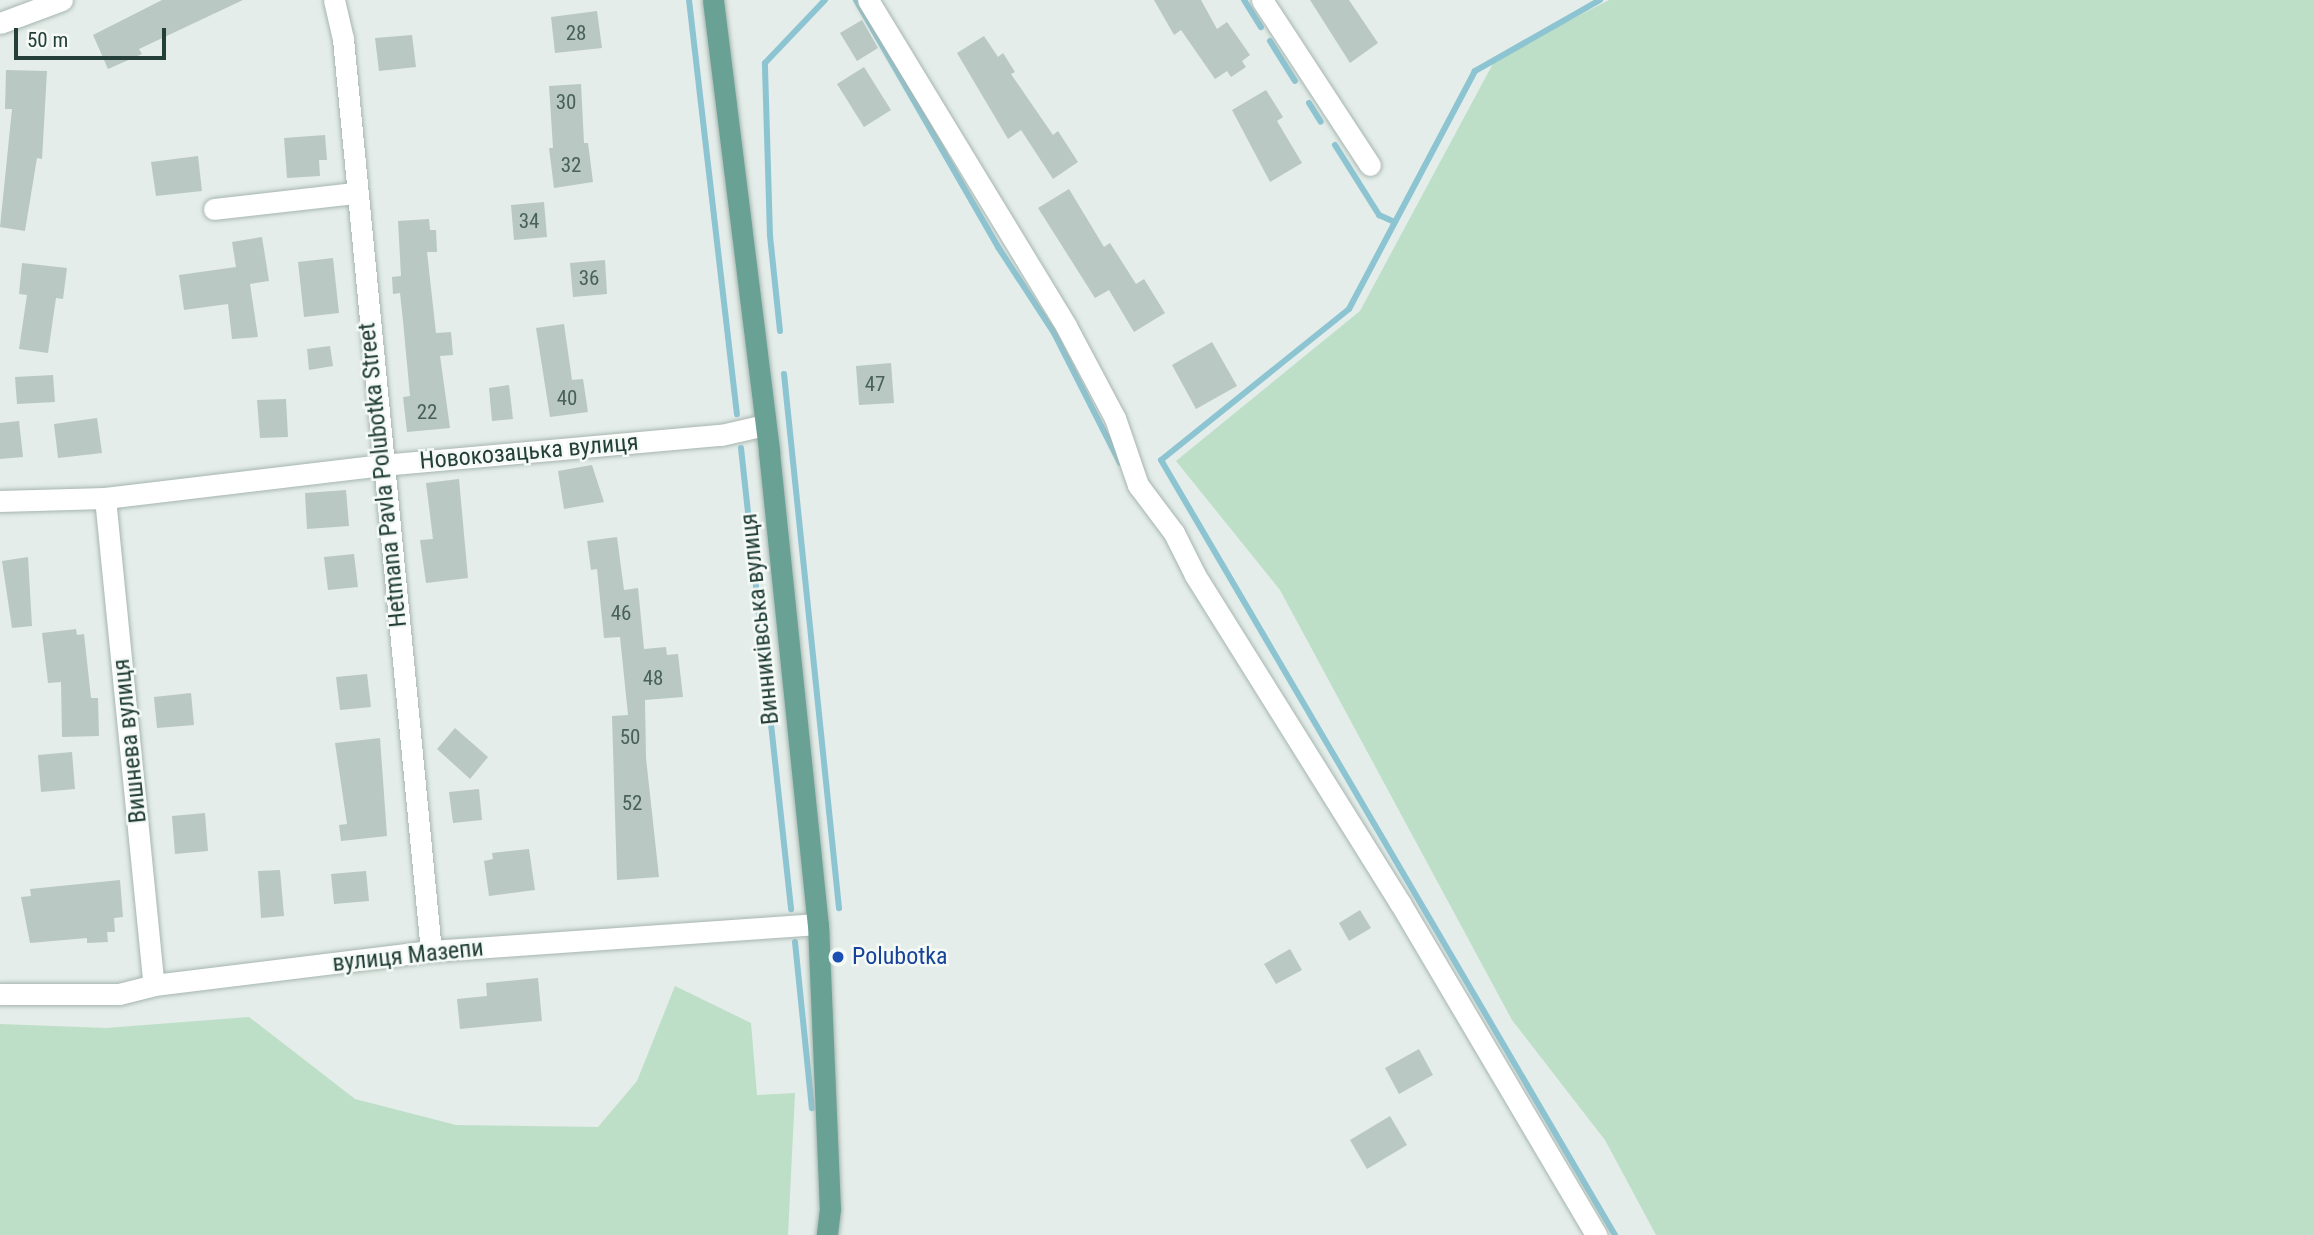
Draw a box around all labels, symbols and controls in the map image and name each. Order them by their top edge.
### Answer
scale bar [18,14,170,58]
house number: 28 [566,20,586,46]
text: 50 m [27,28,68,52]
house number: 30 [556,89,576,115]
house number: 32 [561,152,581,178]
house number: 34 [519,208,539,234]
house number: 36 [579,265,599,291]
street label: Hetmana Pavla Polubotka Street [353,321,413,629]
house number: 47 [865,371,885,397]
house number: 40 [557,385,577,411]
house number: 22 [417,399,437,425]
street label: Новокозацька вулиця [418,428,640,476]
street label: Винниківська вулиця [735,512,785,726]
house number: 46 [611,600,631,626]
street label: Вишнева вулиця [107,657,153,825]
house number: 48 [643,665,663,691]
house number: 50 [620,724,640,750]
house number: 52 [622,790,642,816]
street label: вулиця Мазепи [331,934,485,978]
place label: Polubotka [852,943,948,971]
marker: Polubotka [830,949,846,965]

